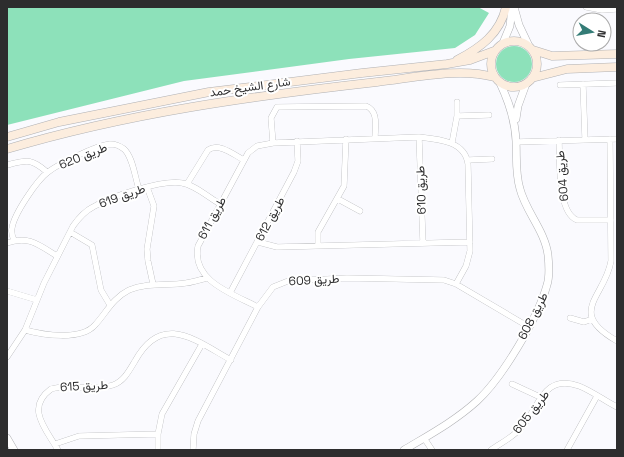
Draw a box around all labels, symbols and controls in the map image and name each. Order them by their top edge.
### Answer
north arrow [572,12,612,52]
text: N [594,29,609,39]
street label: شارع الشيخ حمد [209,73,291,102]
street label: طريق 620 [56,139,110,173]
street label: طريق 604 [552,150,572,202]
street label: طريق 610 [412,165,430,215]
street label: طريق 619 [97,180,148,212]
street label: طريق 611 [194,194,230,242]
street label: طريق 612 [252,194,288,244]
street label: طريق 609 [288,271,340,289]
street label: طريق 608 [514,289,552,342]
street label: طريق 615 [60,377,109,395]
street label: طريق 605 [509,387,553,437]

